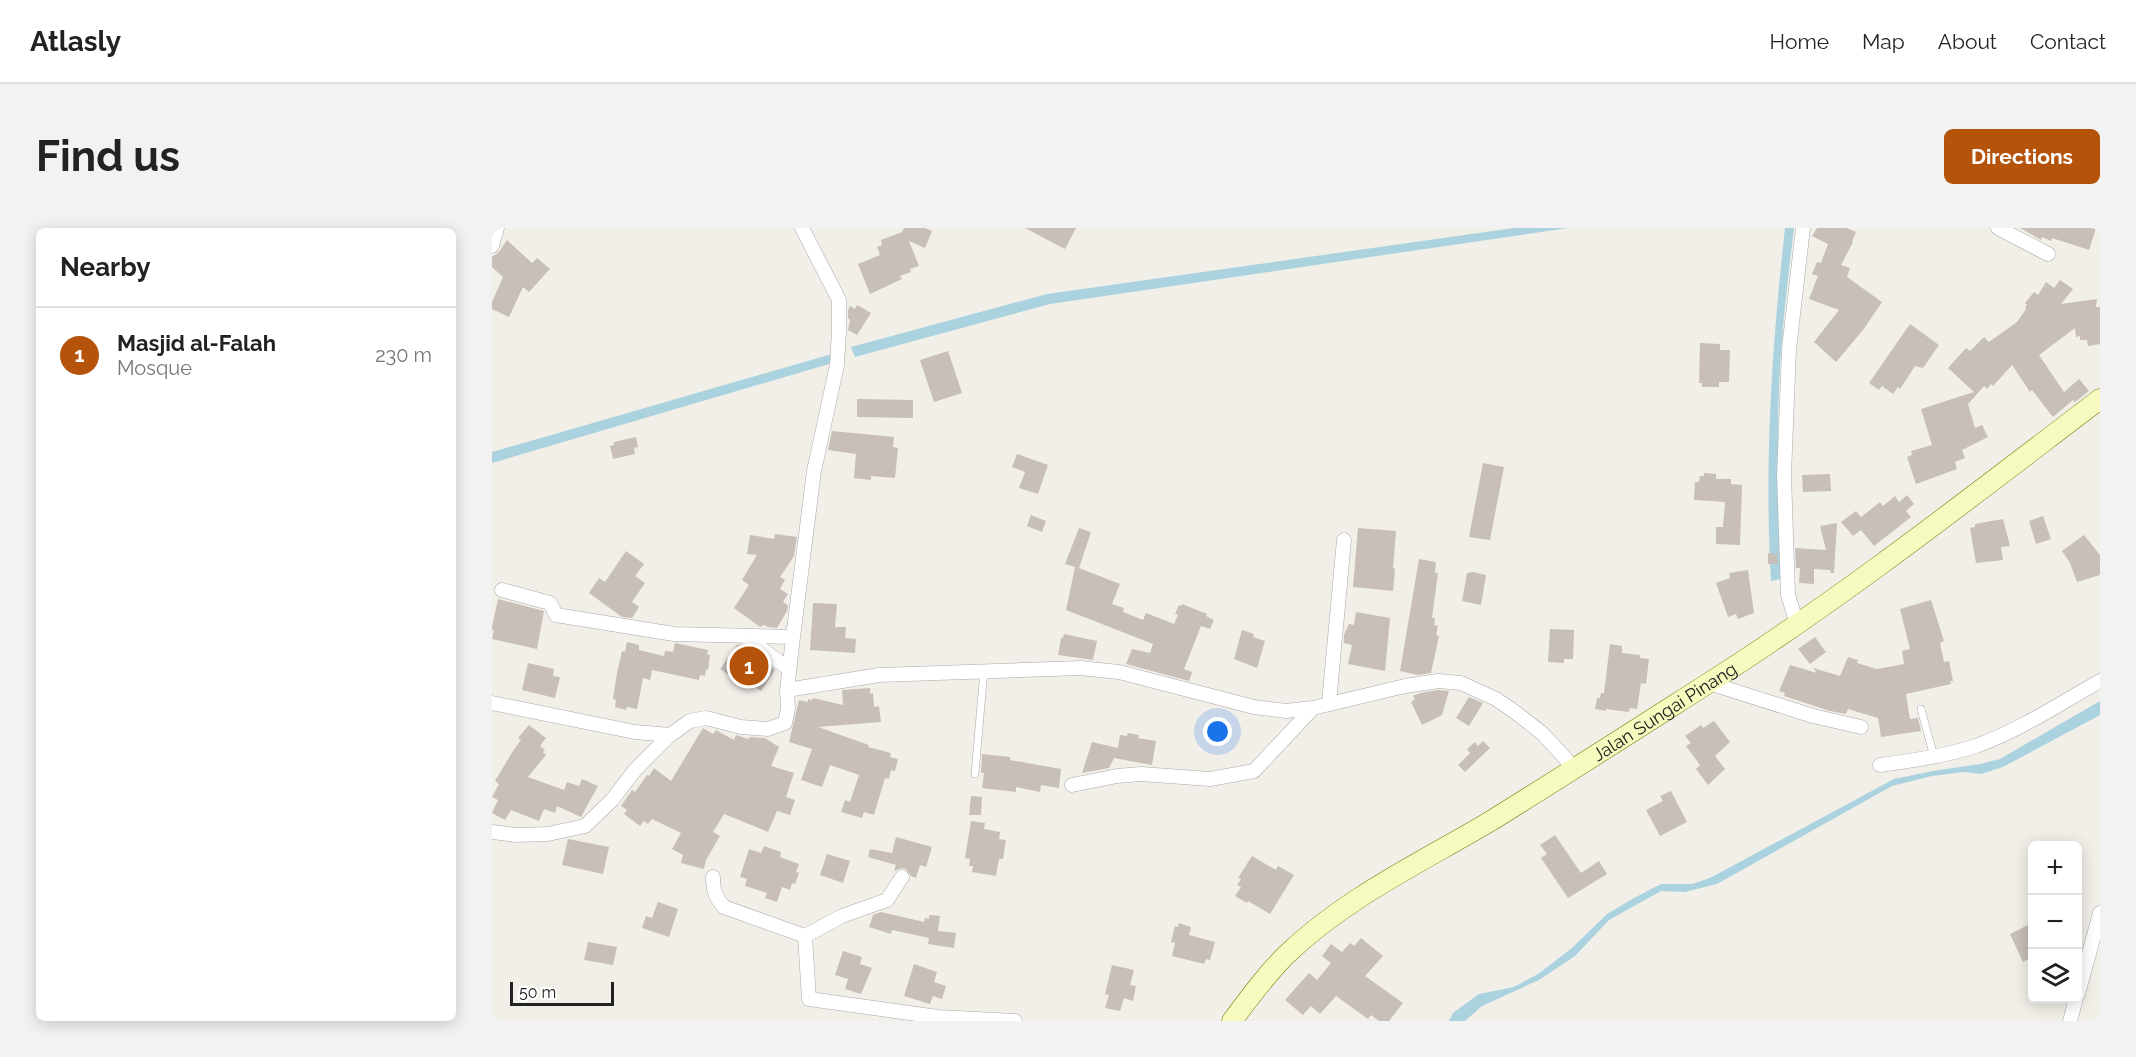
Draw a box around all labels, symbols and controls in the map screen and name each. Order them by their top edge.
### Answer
text: Atlasly [30,25,121,58]
text: Home [1770,29,1829,54]
text: Map [1862,29,1905,54]
text: About [1938,29,1997,54]
text: Contact [2030,29,2106,54]
button: Directions [1944,129,2100,184]
text: Find us [36,132,180,181]
text: Nearby [60,252,150,282]
text: Masjid al-Falah [117,330,276,356]
text: 1 [75,343,84,367]
text: 230 m [375,343,432,367]
text: Mosque [117,356,192,380]
pin: 1 [730,644,768,688]
street label: Jalan Sungai Pinang [1588,657,1740,765]
your location [1203,717,1232,746]
map controls [2028,841,2082,1003]
button: + [2028,841,2082,895]
button: − [2028,895,2082,949]
button: layers [2028,949,2082,1003]
scale bar [510,979,614,1006]
text: 50 m [519,983,556,1002]

